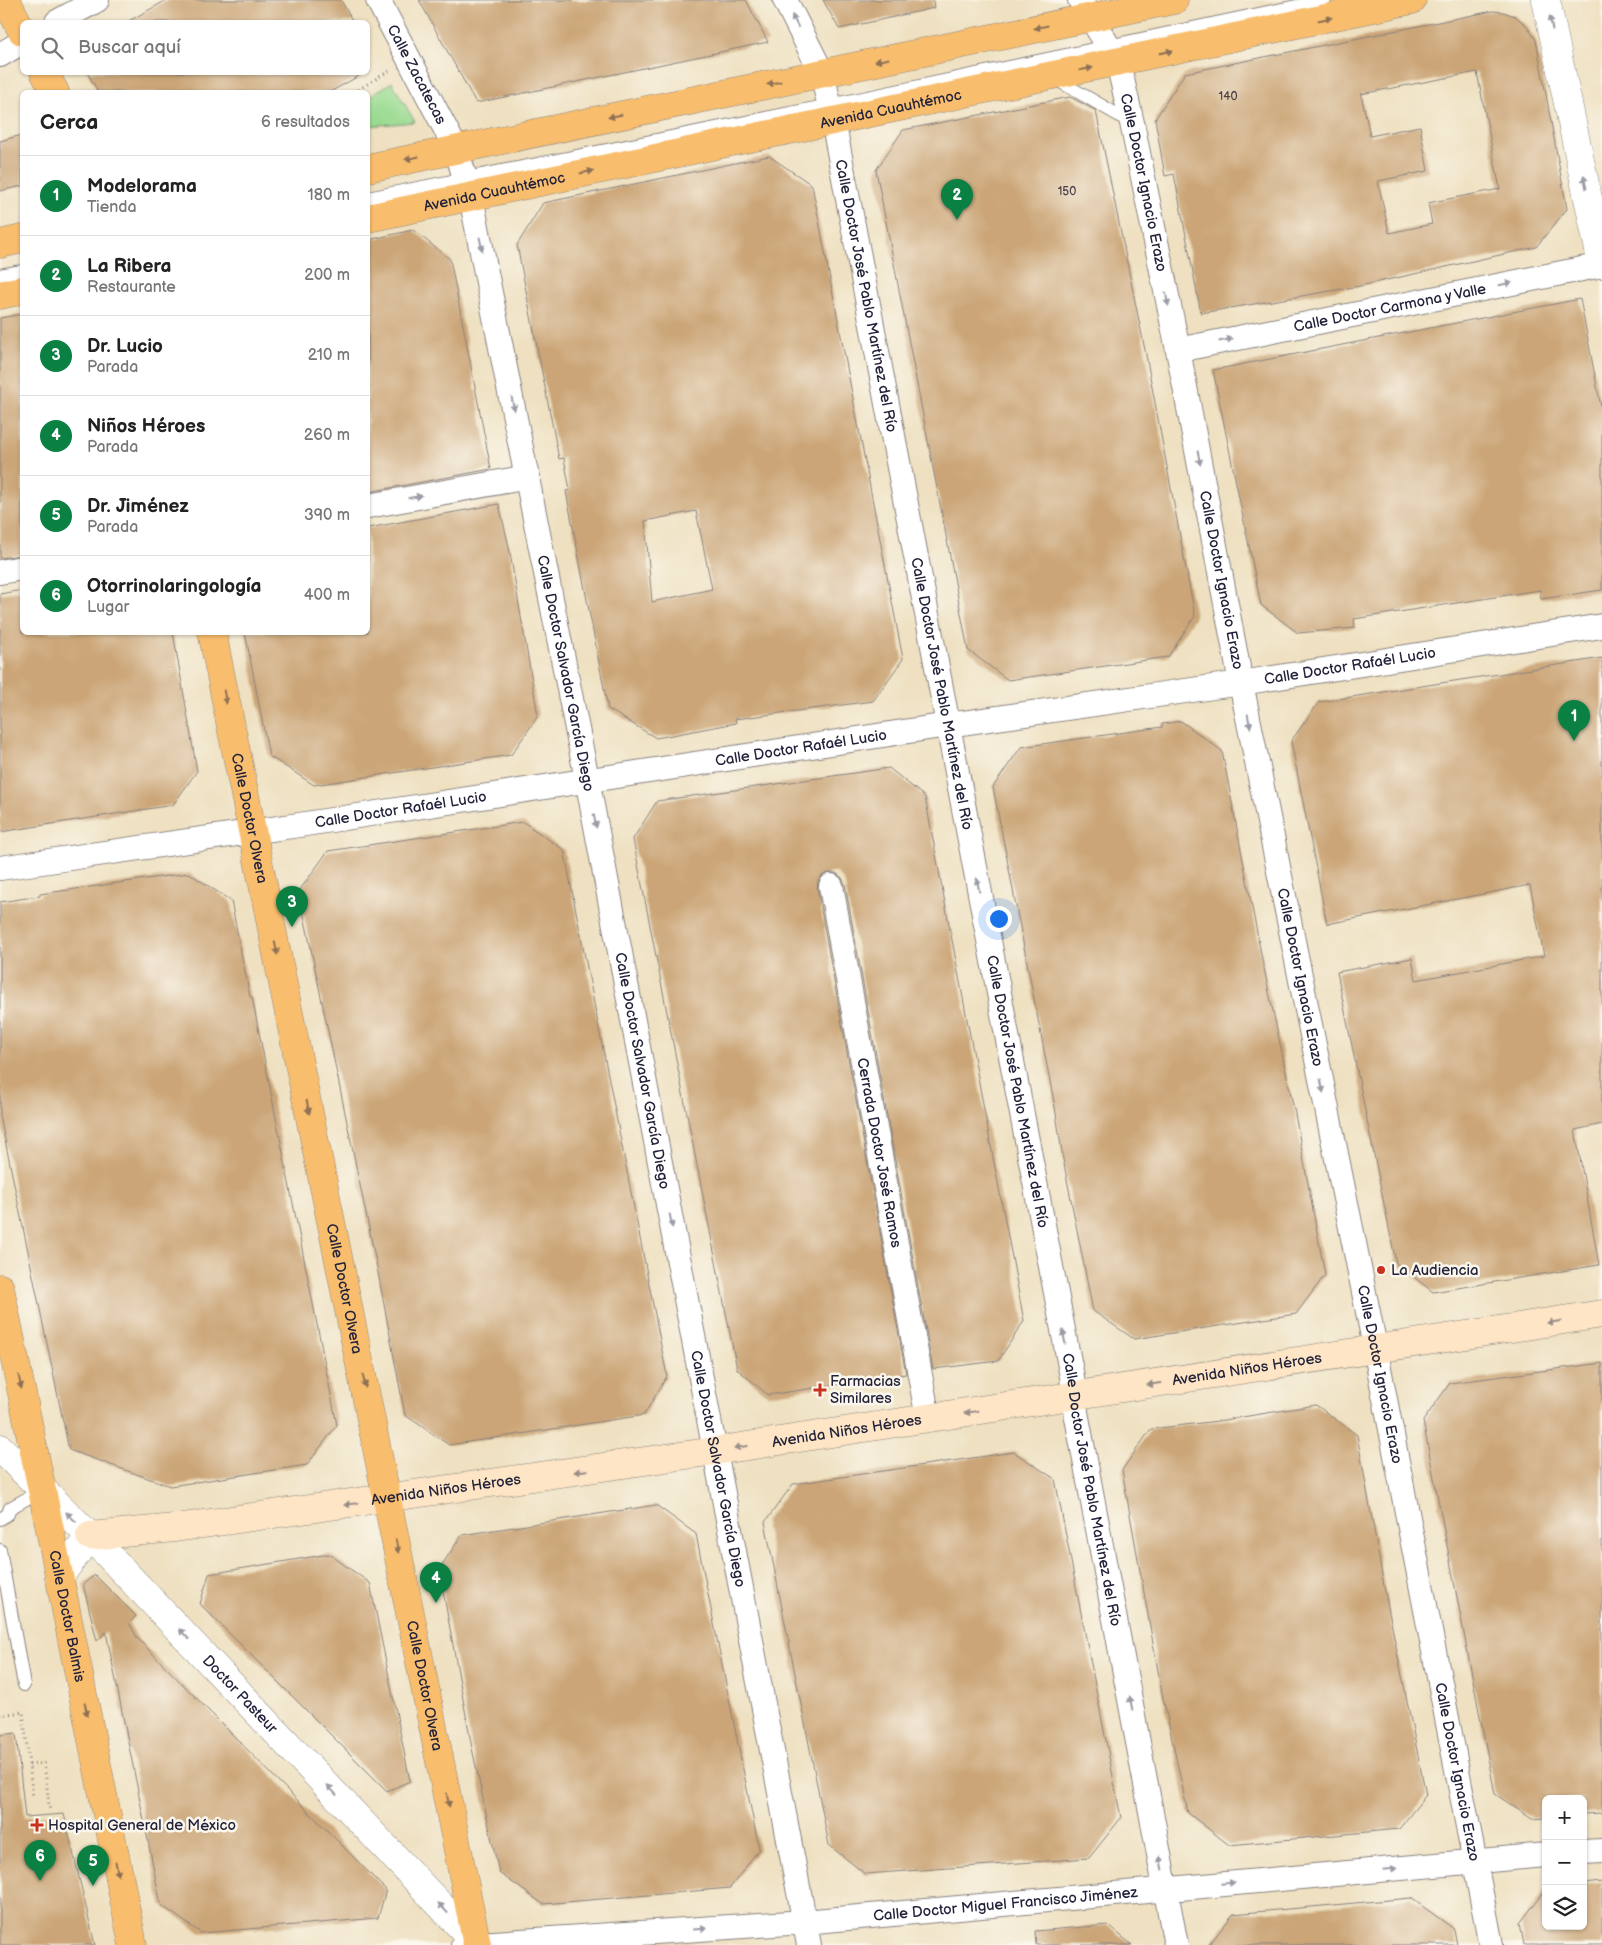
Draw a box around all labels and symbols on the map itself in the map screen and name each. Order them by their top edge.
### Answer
one-way arrow [791,13,799,28]
one-way arrow [1318,14,1334,22]
one-way arrow [1547,15,1555,30]
street label: Calle Zacatecas [383,21,451,128]
one-way arrow [1034,23,1049,31]
one-way arrow [1159,48,1174,56]
one-way arrow [874,56,890,64]
one-way arrow [1079,64,1095,72]
one-way arrow [765,79,781,87]
street label: Avenida Cuauhtémoc [818,85,963,133]
house number: 140 [1218,89,1238,104]
street label: Calle Doctor Ignacio Erazo [1116,92,1171,273]
one-way arrow [607,112,622,120]
one-way arrow [403,155,419,163]
street label: Calle Doctor José Pablo Martínez del Río [831,158,902,434]
street label: Avenida Cuauhtémoc [422,168,567,216]
one-way arrow [580,168,595,176]
one-way arrow [1581,174,1589,189]
pin: 2 [941,179,973,220]
house number: 150 [1058,184,1076,199]
one-way arrow [477,237,485,253]
street label: Calle Doctor Carmona y Valle [1292,279,1488,336]
one-way arrow [1498,280,1514,288]
one-way arrow [1164,291,1172,307]
one-way arrow [1218,336,1234,344]
one-way arrow [510,396,518,412]
one-way arrow [1195,450,1203,466]
street label: Calle Doctor Ignacio Erazo [1195,489,1248,671]
one-way arrow [408,493,424,501]
street label: Calle Doctor Salvador García Diego [533,553,599,793]
street label: Calle Doctor José Pablo Martínez del Río [907,556,977,832]
street label: Calle Doctor Rafaél Lucio [1263,643,1437,689]
one-way arrow [221,689,229,705]
pin: 1 [1558,700,1590,741]
one-way arrow [1245,713,1253,728]
street label: Calle Doctor Rafaél Lucio [714,725,888,770]
street label: Calle Doctor Olvera [227,751,272,885]
street label: Calle Doctor Rafaél Lucio [314,787,488,832]
one-way arrow [592,813,600,829]
one-way arrow [974,876,982,892]
pin: 3 [276,886,308,927]
street label: Calle Doctor Ignacio Erazo [1273,886,1328,1068]
your location [986,906,1012,932]
one-way arrow [272,940,280,955]
street label: Calle Doctor Salvador García Diego [611,951,674,1191]
street label: Calle Doctor José Pablo Martínez del Río [982,954,1053,1229]
street label: Cerrada Doctor José Ramos [853,1056,906,1250]
one-way arrow [1319,1078,1327,1094]
one-way arrow [305,1099,313,1115]
one-way arrow [668,1213,676,1229]
street label: Calle Doctor Olvera [322,1222,367,1356]
place label: La Audiencia [1391,1261,1479,1280]
marker: La Audiencia [1375,1264,1387,1276]
street label: Calle Doctor Ignacio Erazo [1353,1283,1407,1465]
one-way arrow [1545,1318,1561,1326]
one-way arrow [1060,1329,1068,1344]
street label: Avenida Niños Héroes [1171,1348,1324,1390]
street label: Calle Doctor Salvador García Diego [686,1349,750,1589]
street label: Calle Doctor José Pablo Martínez del Río [1058,1351,1125,1628]
place label: Farmacias Similares [830,1372,901,1408]
one-way arrow [360,1373,368,1389]
one-way arrow [16,1374,24,1390]
one-way arrow [1146,1380,1162,1388]
marker: Farmacias Similares [814,1384,826,1396]
one-way arrow [963,1409,979,1417]
street label: Avenida Niños Héroes [770,1410,923,1452]
one-way arrow [733,1443,749,1451]
one-way arrow [572,1467,588,1475]
street label: Avenida Niños Héroes [370,1469,523,1509]
one-way arrow [342,1500,358,1508]
one-way arrow [65,1511,77,1523]
one-way arrow [394,1539,402,1555]
street label: Calle Doctor Balmis [45,1549,90,1684]
pin: 4 [420,1562,452,1603]
street label: Calle Doctor Olvera [402,1619,447,1753]
one-way arrow [178,1629,190,1641]
street label: Doctor Pasteur [199,1651,282,1738]
street label: Calle Doctor Ignacio Erazo [1431,1681,1484,1863]
one-way arrow [1127,1695,1135,1711]
one-way arrow [82,1702,90,1718]
one-way arrow [326,1785,338,1797]
one-way arrow [444,1793,452,1808]
place label: Hospital General de México [48,1816,236,1835]
marker: Hospital General de México [30,1818,44,1832]
pin: 6 [24,1840,56,1881]
pin: 5 [77,1845,109,1886]
one-way arrow [1157,1855,1165,1870]
one-way arrow [114,1861,122,1877]
one-way arrow [1382,1864,1398,1872]
one-way arrow [1220,1879,1236,1887]
street label: Calle Doctor Miguel Francisco Jiménez [872,1882,1139,1925]
one-way arrow [437,1903,449,1915]
one-way arrow [692,1924,708,1932]

